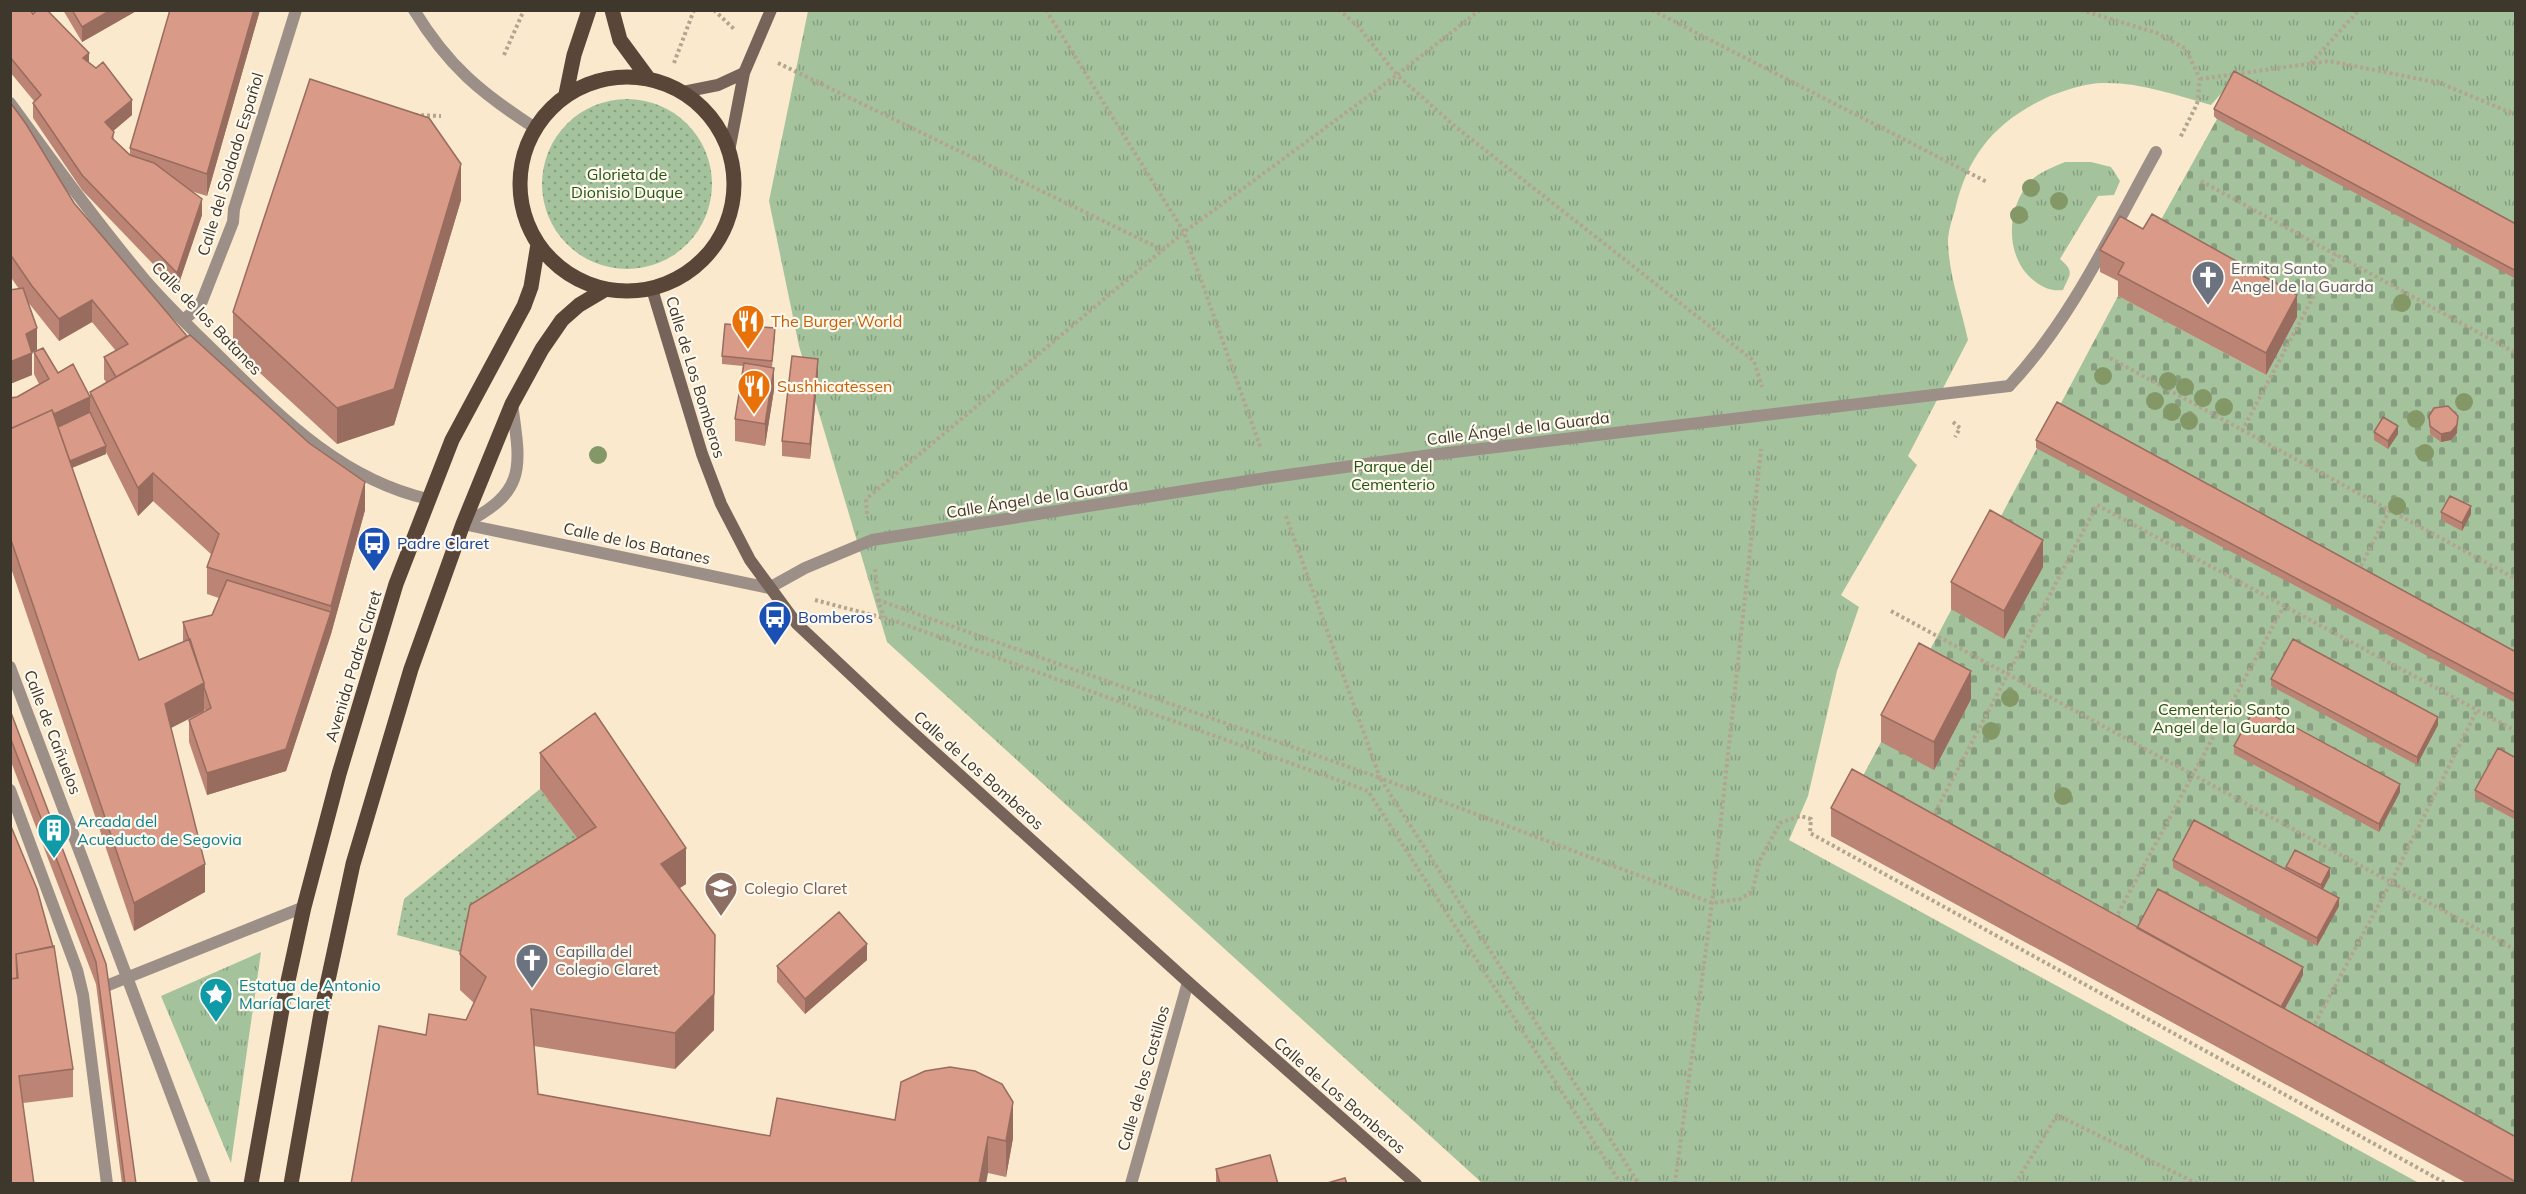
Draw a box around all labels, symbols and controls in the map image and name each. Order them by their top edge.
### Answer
street label: Calle del Soldado Español [193,70,267,258]
park label: Glorieta de Dionisio Duque [571,164,683,202]
street label: Calle de los Batanes [148,257,266,379]
place label: Ermita Santo Angel de la Guarda [2231,258,2374,296]
church icon: Ermita Santo Angel de la Guarda [2190,259,2226,306]
street label: Calle de Los Bomberos [662,294,730,460]
restaurant icon: The Burger World [730,303,766,350]
place label: The Burger World [771,311,902,331]
restaurant icon: Sushhicatessen [736,368,772,415]
place label: Sushhicatessen [777,376,892,396]
street label: Calle Ángel de la Guarda [1426,407,1610,449]
park label: Parque del Cementerio [1351,456,1435,494]
street label: Calle Ángel de la Guarda [945,474,1129,522]
street label: Calle de los Batanes [562,518,713,568]
bus stop icon: Padre Claret [356,525,392,572]
place label: Padre Claret [397,533,490,553]
street label: Avenida Padre Claret [320,588,386,744]
bus stop icon: Bomberos [757,599,793,646]
place label: Bomberos [798,607,873,627]
street label: Calle de Cañuelos [20,667,86,797]
park label: Cementerio Santo Angel de la Guarda [2153,699,2295,737]
street label: Calle de Los Bomberos [910,706,1048,834]
place label: Arcada del Acueducto de Segovia [77,811,242,849]
building icon: Arcada del Acueducto de Segovia [36,812,72,859]
school or university icon: Colegio Claret [703,870,739,917]
place label: Colegio Claret [744,878,848,898]
place label: Capilla del Colegio Claret [555,941,659,979]
church icon: Capilla del Colegio Claret [514,942,550,989]
place label: Estatua de Antonio María Claret [239,975,381,1013]
place icon: Estatua de Antonio María Claret [198,976,234,1023]
street label: Calle de los Castillos [1113,1003,1173,1153]
street label: Calle de Los Bomberos [1270,1032,1410,1158]

